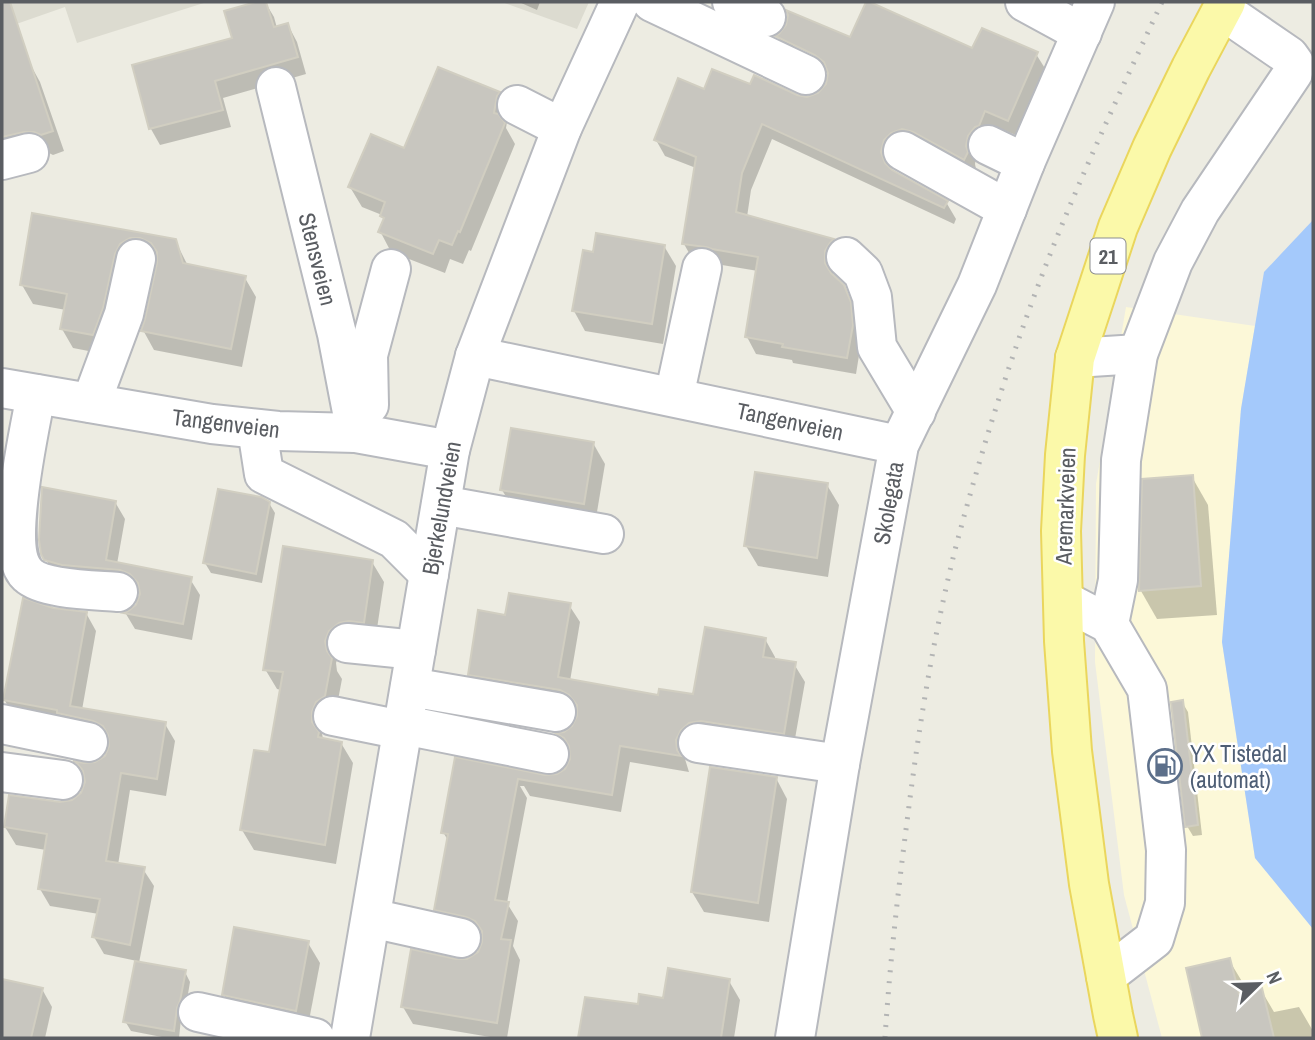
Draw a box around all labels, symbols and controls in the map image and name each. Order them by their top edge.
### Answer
street label: Stensveien [292,209,344,309]
road number: 21 [1090,238,1126,274]
street label: Tangenveien [734,395,846,447]
street label: Tangenveien [170,401,282,445]
street label: Bjerkelundveien [414,439,468,577]
street label: Aremarkveien [1047,447,1083,566]
street label: Skolegata [865,459,911,547]
place label: YX Tistedal (automat) [1190,738,1287,795]
fuel station icon: YX Tistedal (automat) [1146,747,1184,785]
north arrow [1224,949,1294,1019]
text: N [1260,967,1289,988]

